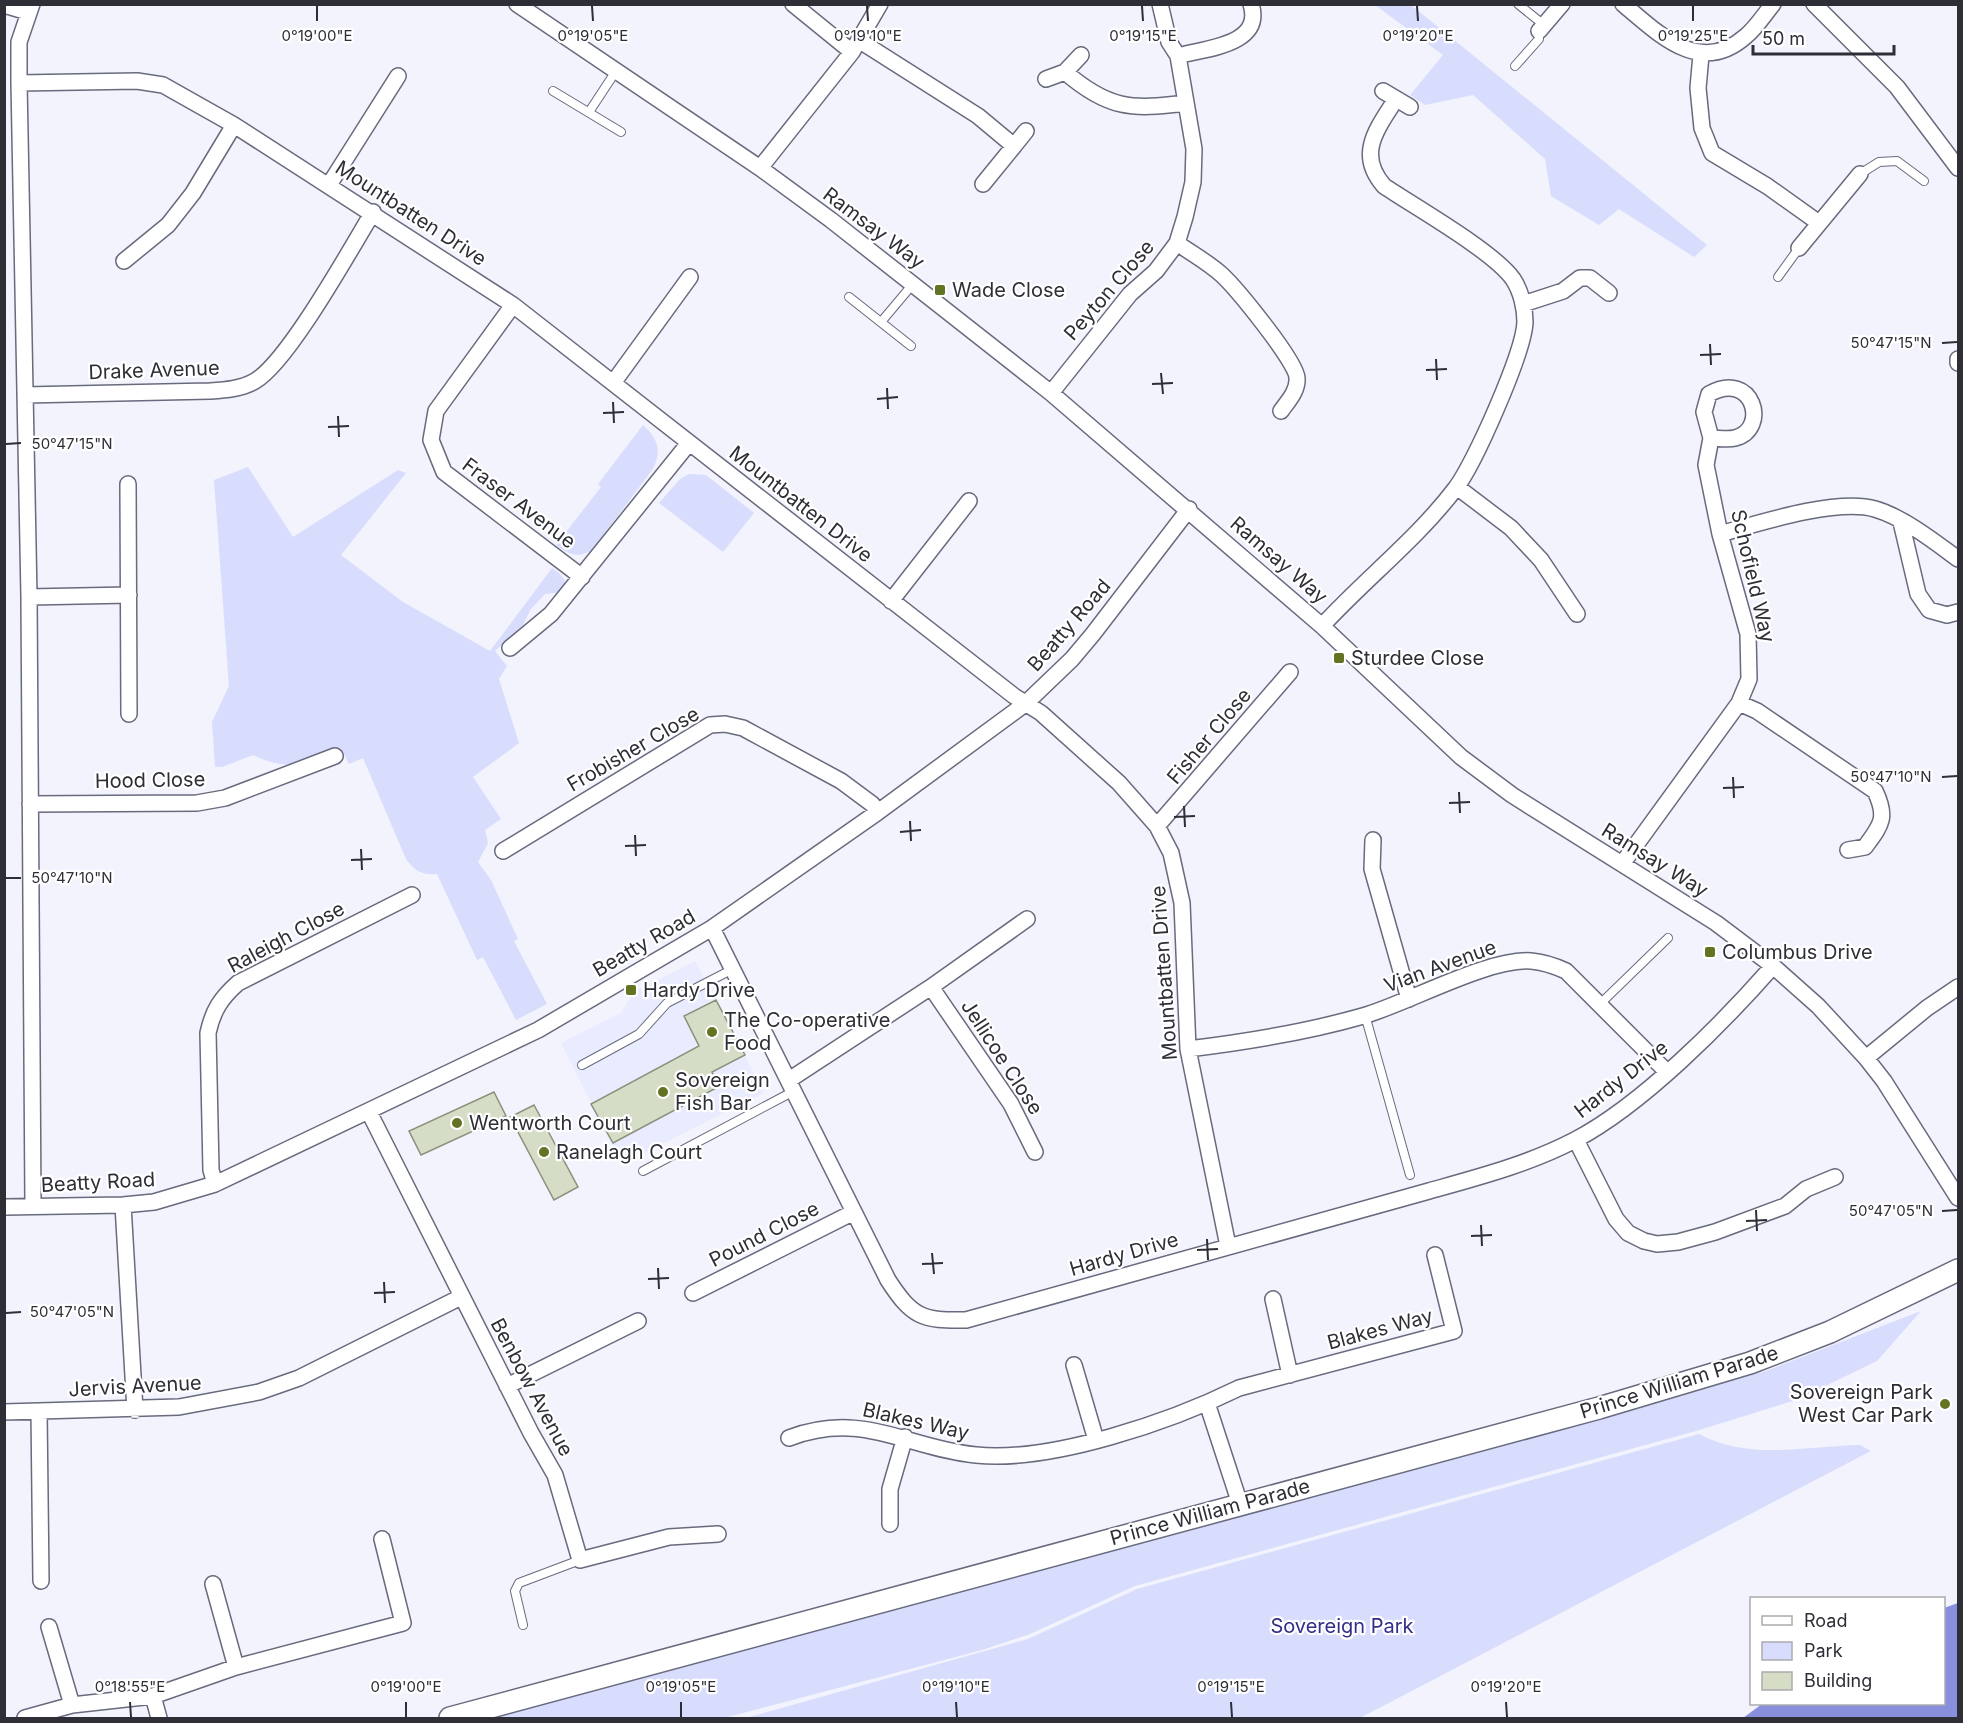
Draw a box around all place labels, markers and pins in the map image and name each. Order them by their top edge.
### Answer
place label: Wade Close [952,278,1065,302]
marker: Wade Close [933,283,947,297]
place label: Sturdee Close [1351,646,1484,670]
marker: Sturdee Close [1332,651,1346,665]
place label: Columbus Drive [1722,940,1873,964]
marker: Columbus Drive [1703,945,1717,959]
place label: Hardy Drive [643,978,755,1002]
marker: Hardy Drive [624,983,638,997]
place label: The Co-operative Food [724,1008,890,1055]
marker: The Co-operative Food [705,1025,719,1039]
place label: Sovereign Fish Bar [675,1068,770,1115]
marker: Sovereign Fish Bar [656,1085,670,1099]
place label: Wentworth Court [469,1111,631,1135]
marker: Wentworth Court [450,1116,464,1130]
place label: Ranelagh Court [556,1140,703,1164]
marker: Ranelagh Court [537,1145,551,1159]
place label: Sovereign Park West Car Park [1790,1380,1933,1427]
marker: Sovereign Park West Car Park [1938,1397,1952,1411]

